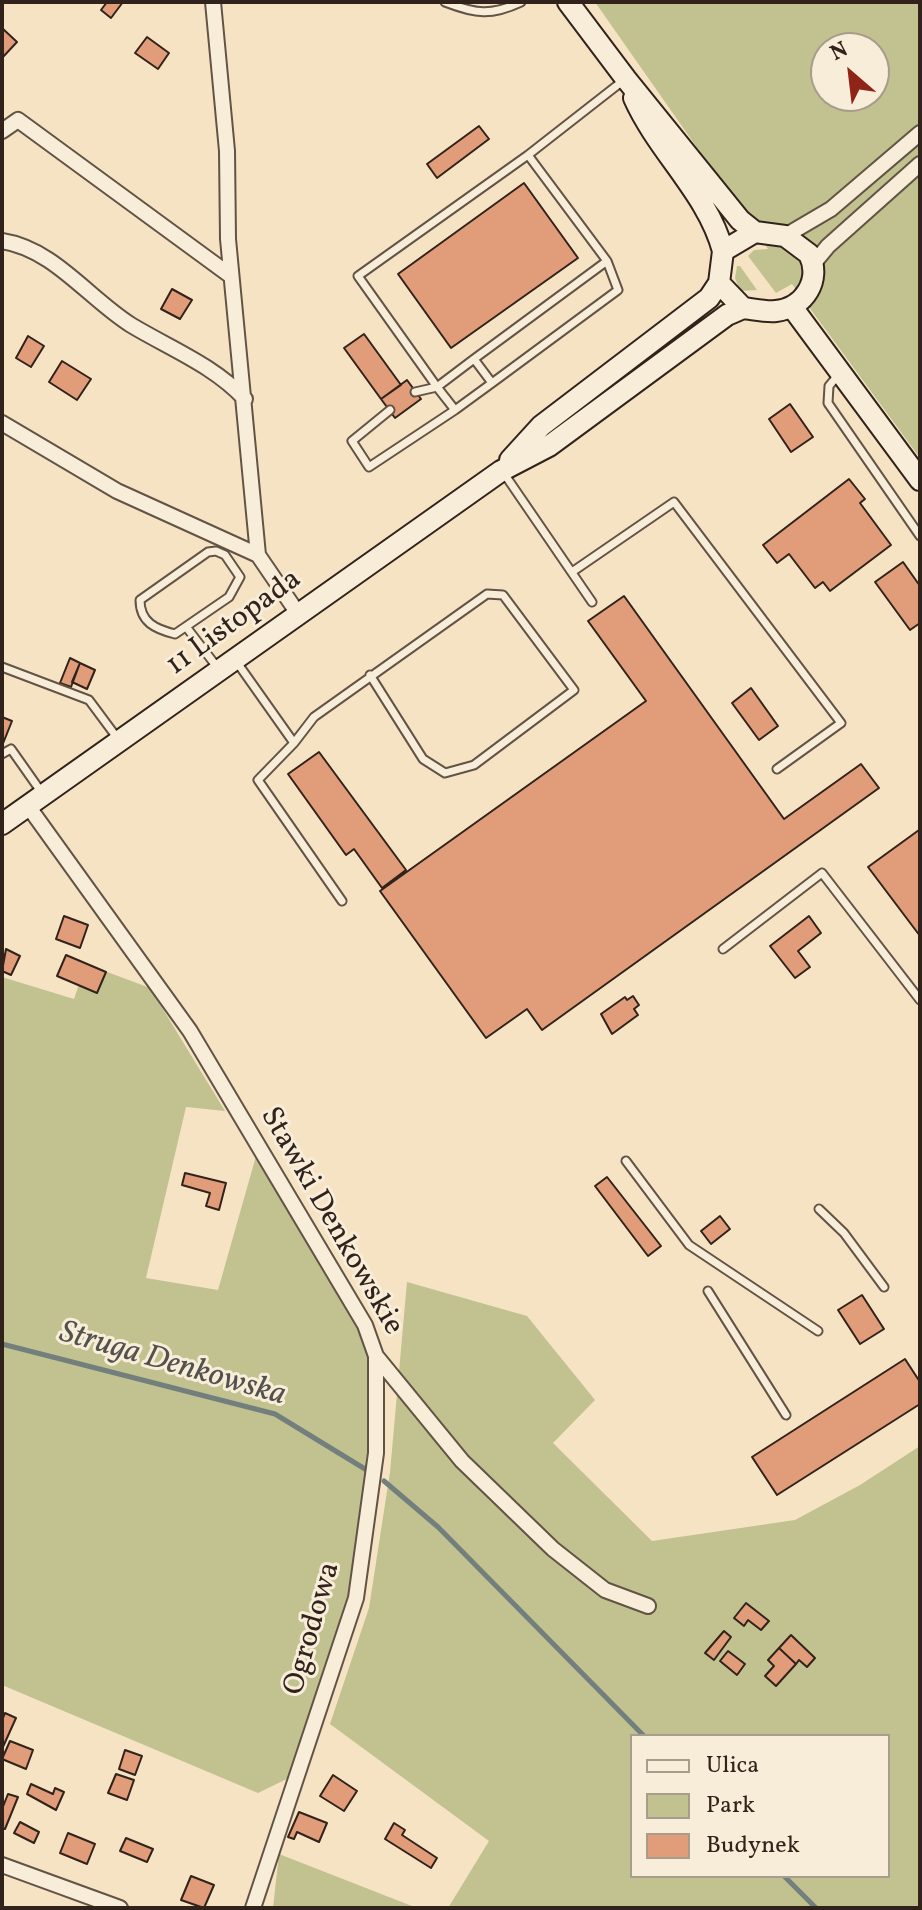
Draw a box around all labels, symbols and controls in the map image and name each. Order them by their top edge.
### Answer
north arrow [810,32,890,112]
text: N [825,35,854,70]
street label: 11 Listopada [160,563,310,685]
street label: Stawki Denkowskie [250,1102,410,1342]
water label: Struga Denkowska [54,1315,290,1417]
street label: Ogrodowa [278,1558,350,1700]
legend [630,1734,890,1878]
text: Ulica [706,1749,759,1783]
text: Park [706,1789,755,1823]
text: Budynek [706,1829,800,1863]

